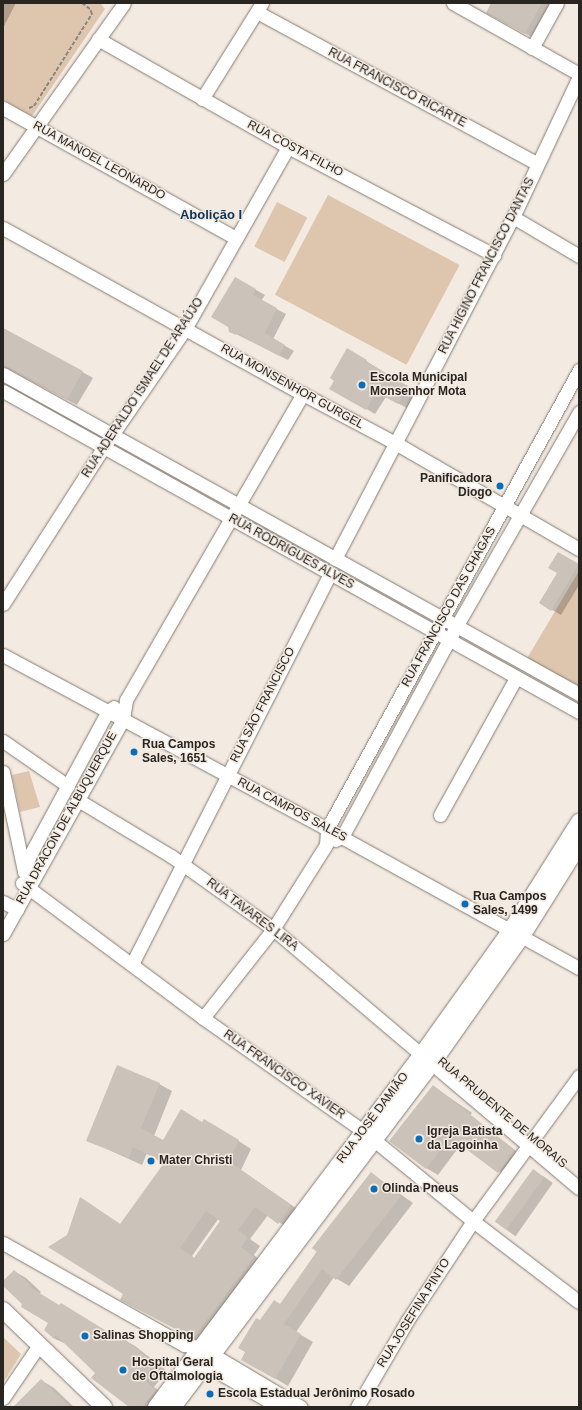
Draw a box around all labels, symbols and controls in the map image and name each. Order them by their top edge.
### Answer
street label: RUA FRANCISCO RICARTE [325,45,469,131]
street label: RUA COSTA FILHO [244,117,346,181]
street label: RUA MANOEL LEONARDO [30,118,168,204]
street label: RUA HIGINO FRANCISCO DANTAS [436,175,538,357]
district label: Abolição I [180,207,242,223]
street label: RUA ADERALDO ISMAEL DE ARAÚJO [79,294,207,482]
street label: RUA MONSENHOR GURGEL [218,341,366,433]
place label: Escola Municipal Monsenhor Mota [370,371,467,399]
marker: Escola Municipal Monsenhor Mota [357,380,367,390]
place label: Panificadora Diogo [420,472,492,500]
marker: Panificadora Diogo [495,481,505,491]
street label: RUA RODRIGUES ALVES [225,511,357,593]
street label: RUA FRANCISCO DAS CHAGAS [399,524,499,690]
street label: RUA SÃO FRANCISCO [228,645,298,765]
street label: RUA DRACON DE ALBUQUERQUE [13,729,121,907]
place label: Rua Campos Sales, 1651 [142,738,215,766]
marker: Rua Campos Sales, 1651 [129,747,139,757]
street label: RUA CAMPOS SALES [234,775,350,845]
street label: RUA TAVARES LIRA [203,876,301,954]
place label: Rua Campos Sales, 1499 [473,890,546,918]
marker: Rua Campos Sales, 1499 [460,899,470,909]
street label: RUA FRANCISCO XAVIER [220,1027,348,1123]
street label: RUA PRUDENTE DE MORAIS [434,1054,570,1172]
street label: RUA JOSÉ DAMIÃO [334,1069,412,1167]
place label: Igreja Batista da Lagoinha [427,1125,502,1153]
marker: Igreja Batista da Lagoinha [414,1134,424,1144]
place label: Mater Christi [159,1154,232,1168]
marker: Mater Christi [146,1156,156,1166]
place label: Olinda Pneus [382,1182,459,1196]
marker: Olinda Pneus [369,1184,379,1194]
street label: RUA JOSEFINA PINTO [374,1255,454,1371]
place label: Salinas Shopping [93,1329,194,1343]
marker: Salinas Shopping [80,1331,90,1341]
place label: Hospital Geral de Oftalmologia [132,1356,223,1384]
marker: Hospital Geral de Oftalmologia [117,1364,129,1376]
place label: Escola Estadual Jerônimo Rosado [218,1387,415,1401]
marker: Escola Estadual Jerônimo Rosado [205,1389,215,1399]

